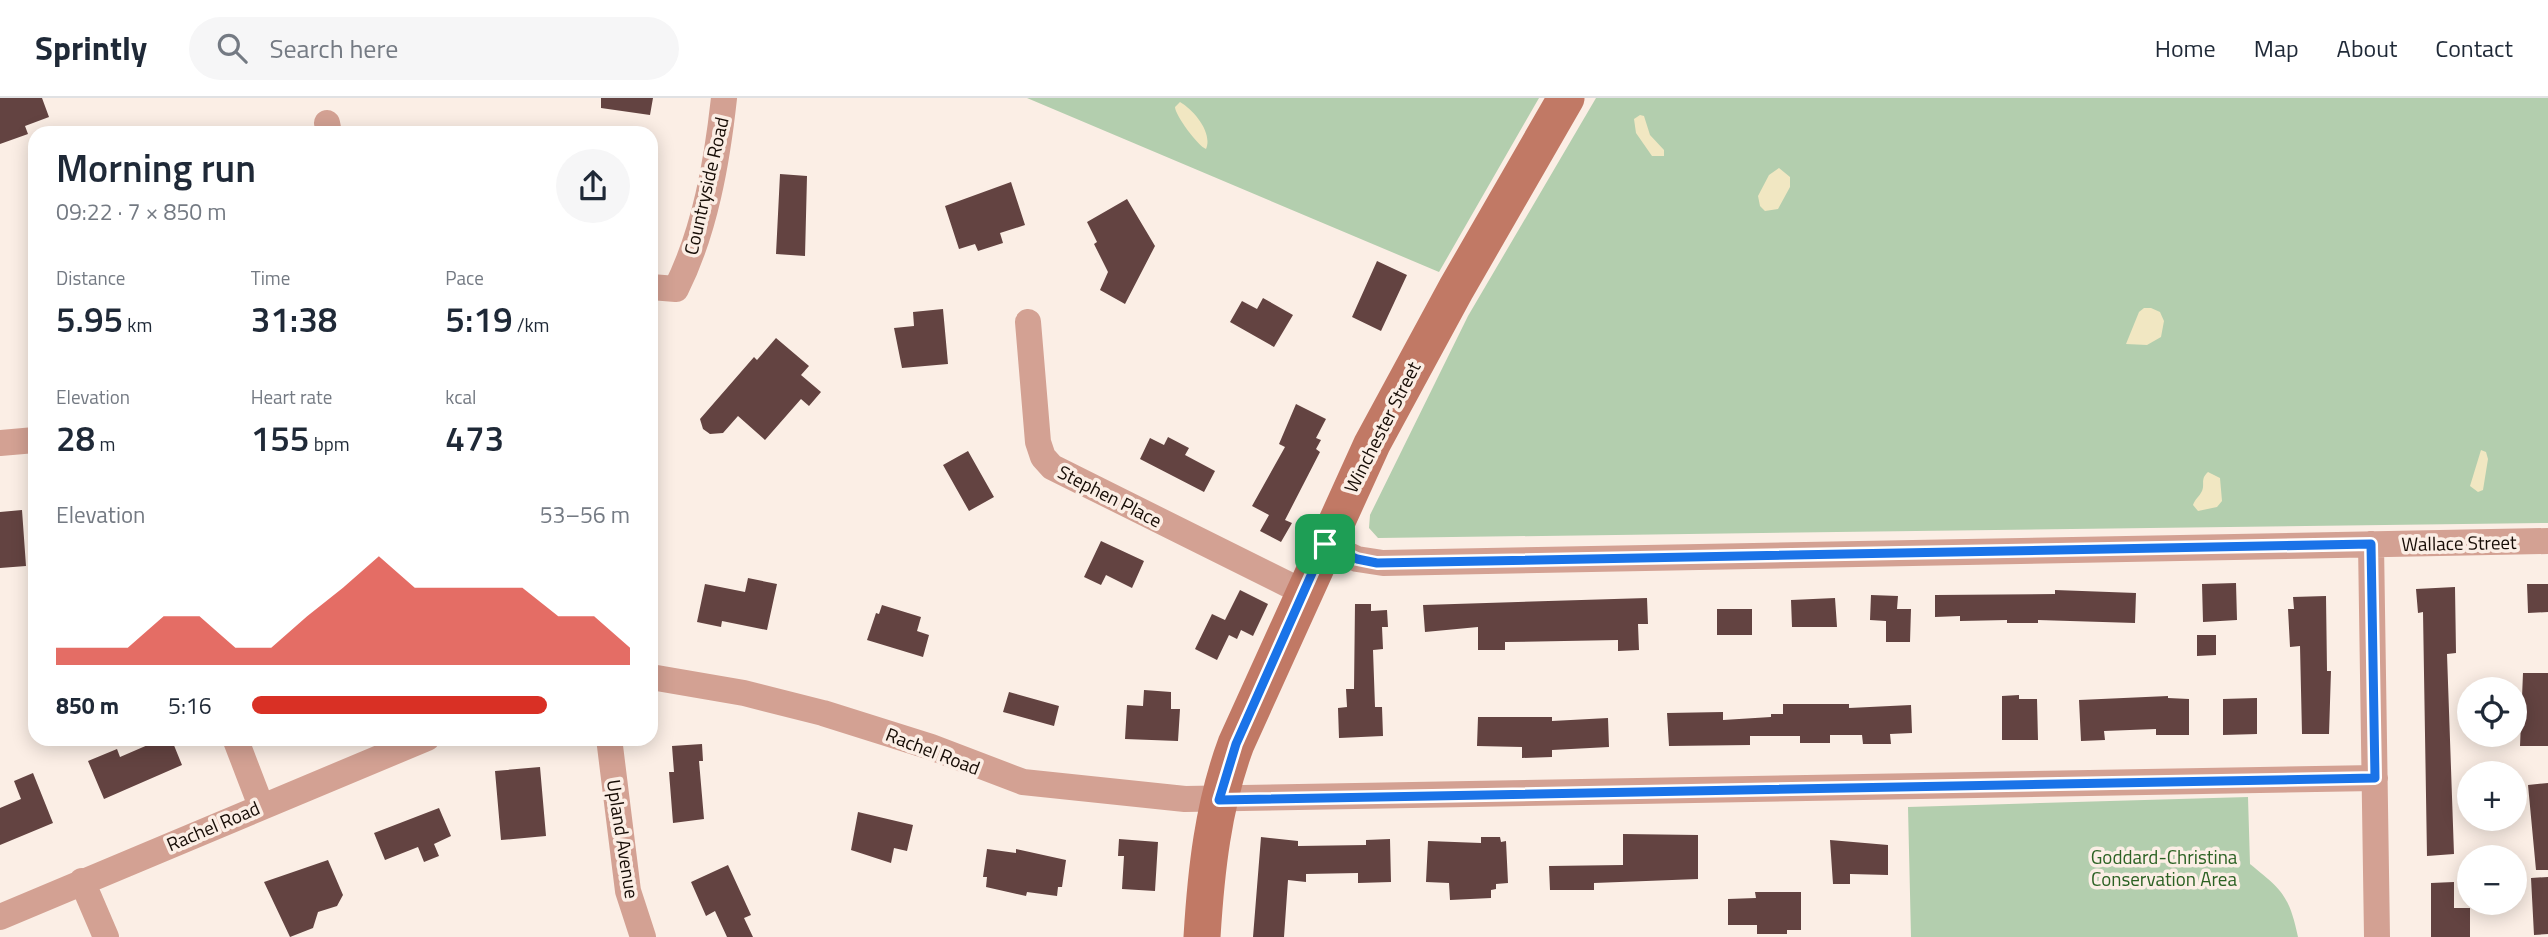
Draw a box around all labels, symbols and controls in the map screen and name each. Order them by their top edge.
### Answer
search box [189,17,679,80]
text: Sprintly [35,23,147,73]
icon: search [213,29,251,67]
text: Search here [269,29,398,68]
text: Home [2155,30,2216,66]
text: Map [2254,30,2299,66]
text: About [2337,30,2397,66]
text: Contact [2435,30,2513,66]
street label: Countryside Road [676,114,735,258]
text: Morning run [56,139,256,197]
button: share [556,149,630,223]
text: 09:22 · 7 × 850 m [56,194,226,229]
text: Distance [56,263,125,292]
text: Time [251,263,290,292]
text: Pace [445,263,484,292]
text: 5.95 [56,292,123,346]
text: 31:38 [251,292,337,346]
text: 5:19 [445,292,513,346]
text: km [123,310,152,339]
text: /km [513,310,550,339]
street label: Winchester Street [1336,356,1427,498]
text: Elevation [56,382,130,411]
text: Heart rate [251,382,332,411]
text: kcal [445,382,476,411]
text: 28 [56,411,95,465]
text: 155 [251,411,309,465]
text: 473 [445,411,504,465]
text: m [95,429,115,458]
text: bpm [309,429,350,458]
street label: Stephen Place [1053,457,1167,534]
text: Elevation [56,497,145,532]
text: 53–56 m [540,497,630,532]
pin [1295,514,1355,574]
icon: arrive [1306,525,1344,563]
street label: Wallace Street [2401,527,2517,558]
map controls [2457,677,2527,915]
button: locate [2457,677,2527,747]
text: 850 m [56,688,119,723]
text: 5:16 [168,688,212,723]
street label: Rachel Road [882,719,985,782]
button: + [2457,761,2527,831]
street label: Upland Avenue [600,777,647,900]
street label: Rachel Road [162,793,264,858]
park label: Goddard-Christina Conservation Area [2091,842,2238,893]
button: − [2457,845,2527,915]

